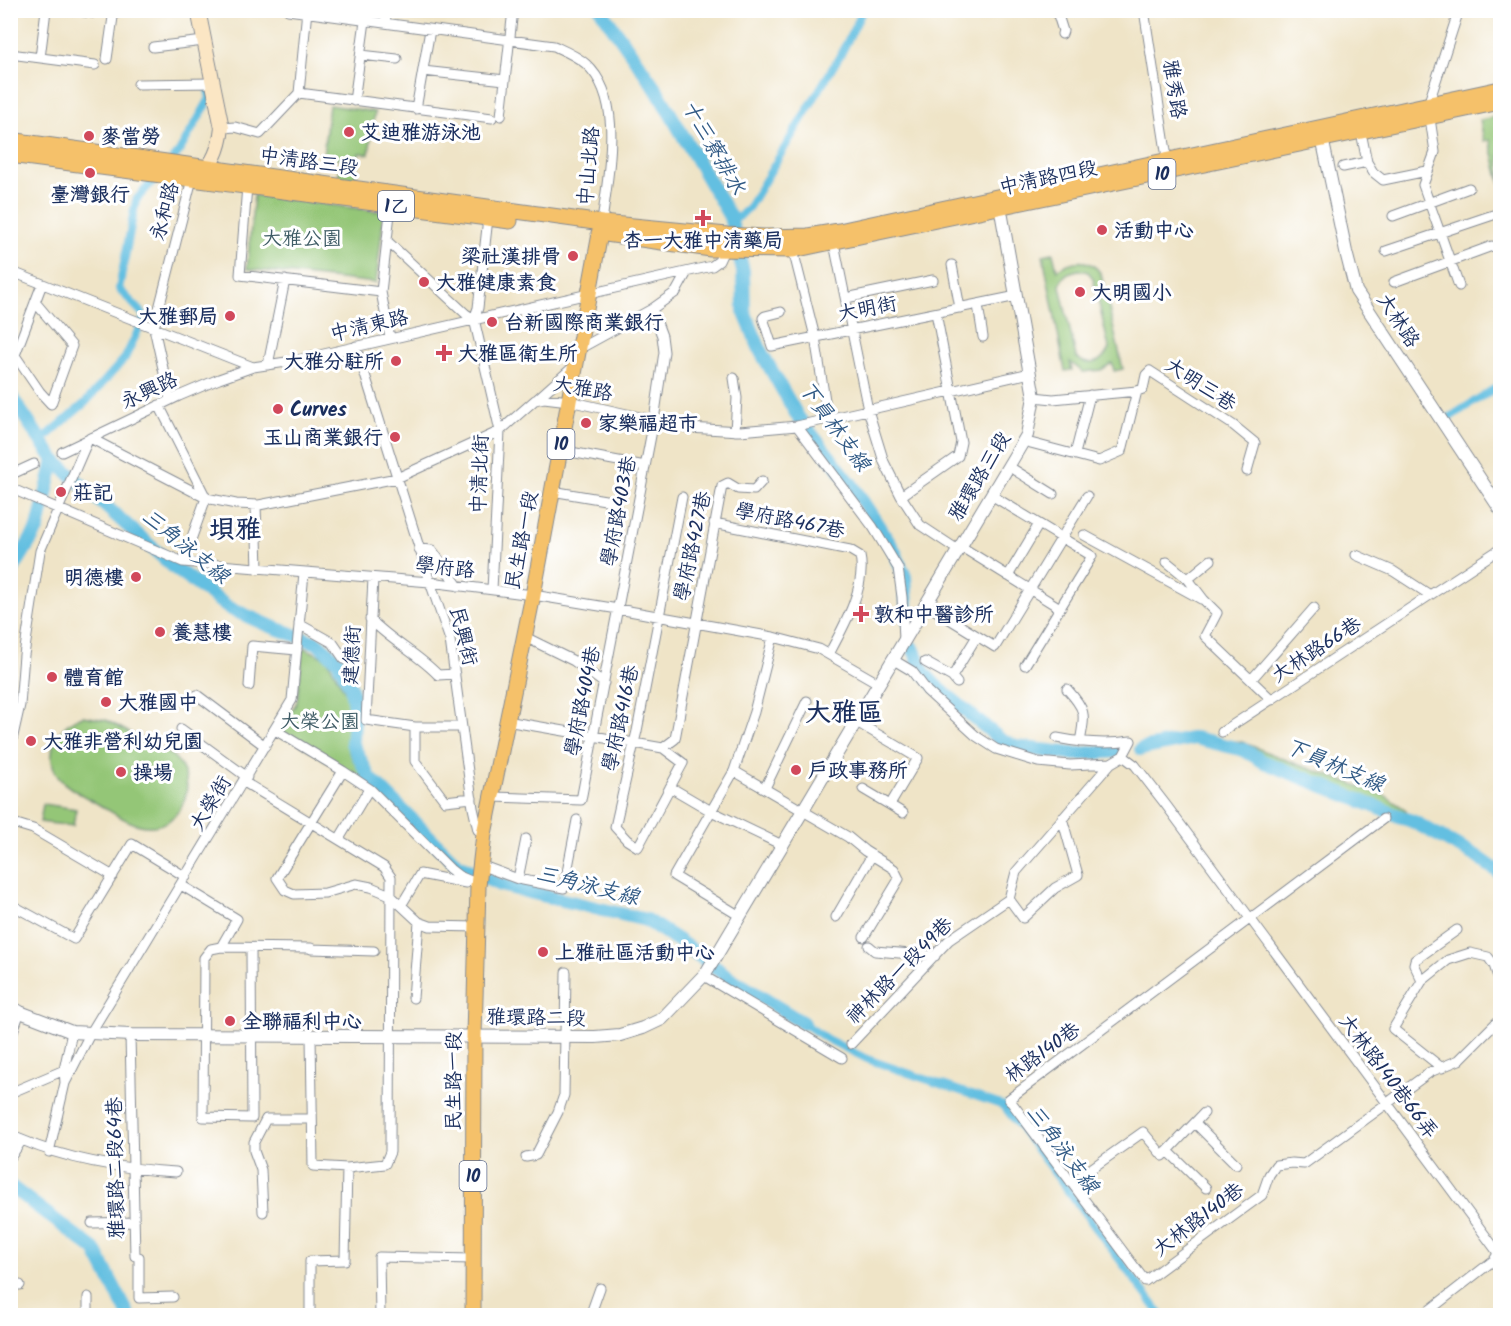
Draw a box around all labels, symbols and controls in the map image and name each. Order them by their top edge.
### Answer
street label: 雅秀路 [1153,57,1194,122]
water label: 十三寮排水 [672,94,754,202]
place label: 艾迪雅游泳池 [361,118,481,150]
place label: 麥當勞 [101,122,161,154]
street label: 中山北路 [571,124,610,207]
marker: 艾迪雅游泳池 [342,125,356,139]
marker: 麥當勞 [82,129,96,143]
street label: 中清路三段 [257,140,360,186]
street label: 中清路四段 [996,153,1101,205]
road number: 10 [1148,159,1176,189]
marker: 臺灣銀行 [83,166,97,180]
street label: 永和路 [143,177,189,245]
place label: 臺灣銀行 [50,180,130,212]
road number: 1乙 [378,191,414,221]
marker: 杏一大雅中清藥局 [696,211,710,225]
place label: 活動中心 [1114,216,1194,248]
marker: 活動中心 [1095,223,1109,237]
park label: 大雅公園 [262,224,342,256]
place label: 杏一大雅中清藥局 [623,226,783,258]
place label: 梁社漢排骨 [461,242,561,274]
marker: 梁社漢排骨 [566,249,580,263]
place label: 大雅健康素食 [436,268,556,300]
marker: 大雅健康素食 [417,275,431,289]
place label: 大明國小 [1092,278,1172,310]
marker: 大明國小 [1073,285,1087,299]
street label: 大林路 [1368,287,1428,356]
street label: 大明街 [835,289,900,331]
place label: 大雅郵局 [138,302,218,334]
street label: 中清東路 [327,302,413,352]
place label: 台新國際商業銀行 [504,308,664,340]
marker: 大雅郵局 [223,309,237,323]
marker: 台新國際商業銀行 [485,315,499,329]
place label: 大雅區衛生所 [458,339,578,371]
marker: 大雅區衛生所 [435,344,453,362]
place label: 大雅分駐所 [284,347,384,379]
street label: 大明三巷 [1158,350,1243,421]
marker: 大雅分駐所 [389,354,403,368]
street label: 永興路 [116,364,185,419]
street label: 大雅路 [550,369,616,411]
water label: 下員林支線 [790,375,879,480]
place label: Curves [290,395,347,427]
marker: Curves [271,402,285,416]
place label: 家樂福超市 [598,409,698,441]
marker: 家樂福超市 [579,416,593,430]
place label: 玉山商業銀行 [263,423,383,455]
street label: 雅環路三段 [941,426,1020,528]
road number: 10 [548,429,574,459]
marker: 玉山商業銀行 [388,430,402,444]
street label: 中清北街 [464,434,498,515]
street label: 學府路403巷 [594,452,647,570]
place label: 莊記 [73,478,113,510]
marker: 莊記 [54,485,68,499]
street label: 學府路427巷 [667,487,721,604]
street label: 民生路一段 [498,488,548,593]
street label: 學府路467巷 [732,496,848,548]
water label: 三角泳支線 [134,501,237,594]
district label: 垻雅 [209,510,261,552]
street label: 學府路 [413,550,477,588]
place label: 明德樓 [64,563,124,595]
marker: 明德樓 [129,570,143,584]
place label: 敦和中醫診所 [874,600,994,632]
street label: 民興街 [439,604,485,669]
marker: 敦和中醫診所 [852,605,870,623]
street label: 大林路66巷 [1265,609,1370,692]
place label: 養慧樓 [172,618,232,650]
street label: 建德街 [335,624,371,686]
marker: 養慧樓 [153,625,167,639]
street label: 學府路404巷 [558,642,611,759]
street label: 學府路416巷 [595,661,649,775]
place label: 體育館 [64,663,124,695]
marker: 體育館 [45,670,59,684]
place label: 大雅國中 [118,688,198,720]
district label: 大雅區 [805,693,883,735]
marker: 大雅國中 [99,695,113,709]
park label: 大榮公園 [280,707,360,739]
place label: 大雅非營利幼兒園 [43,727,203,759]
water label: 下員林支線 [1280,731,1390,802]
marker: 大雅非營利幼兒園 [24,734,38,748]
place label: 戶政事務所 [808,756,908,788]
place label: 操場 [133,758,173,790]
marker: 戶政事務所 [789,763,803,777]
marker: 操場 [114,765,128,779]
street label: 大榮街 [183,770,241,838]
water label: 三角泳支線 [533,858,644,915]
street label: 神林路一段49巷 [839,910,962,1033]
place label: 上雅社區活動中心 [555,938,715,970]
marker: 上雅社區活動中心 [536,945,550,959]
street label: 雅環路二段 [486,1002,586,1036]
place label: 全聯福利中心 [242,1007,362,1039]
street label: 大林路140巷66弄 [1330,1008,1445,1147]
marker: 全聯福利中心 [223,1014,237,1028]
street label: 林路140巷 [998,1014,1089,1092]
street label: 民生路一段 [439,1031,471,1131]
street label: 雅環路二段64巷 [100,1096,134,1239]
water label: 三角泳支線 [1017,1098,1107,1203]
road number: 10 [460,1161,486,1191]
street label: 大林路140巷 [1147,1175,1252,1266]

